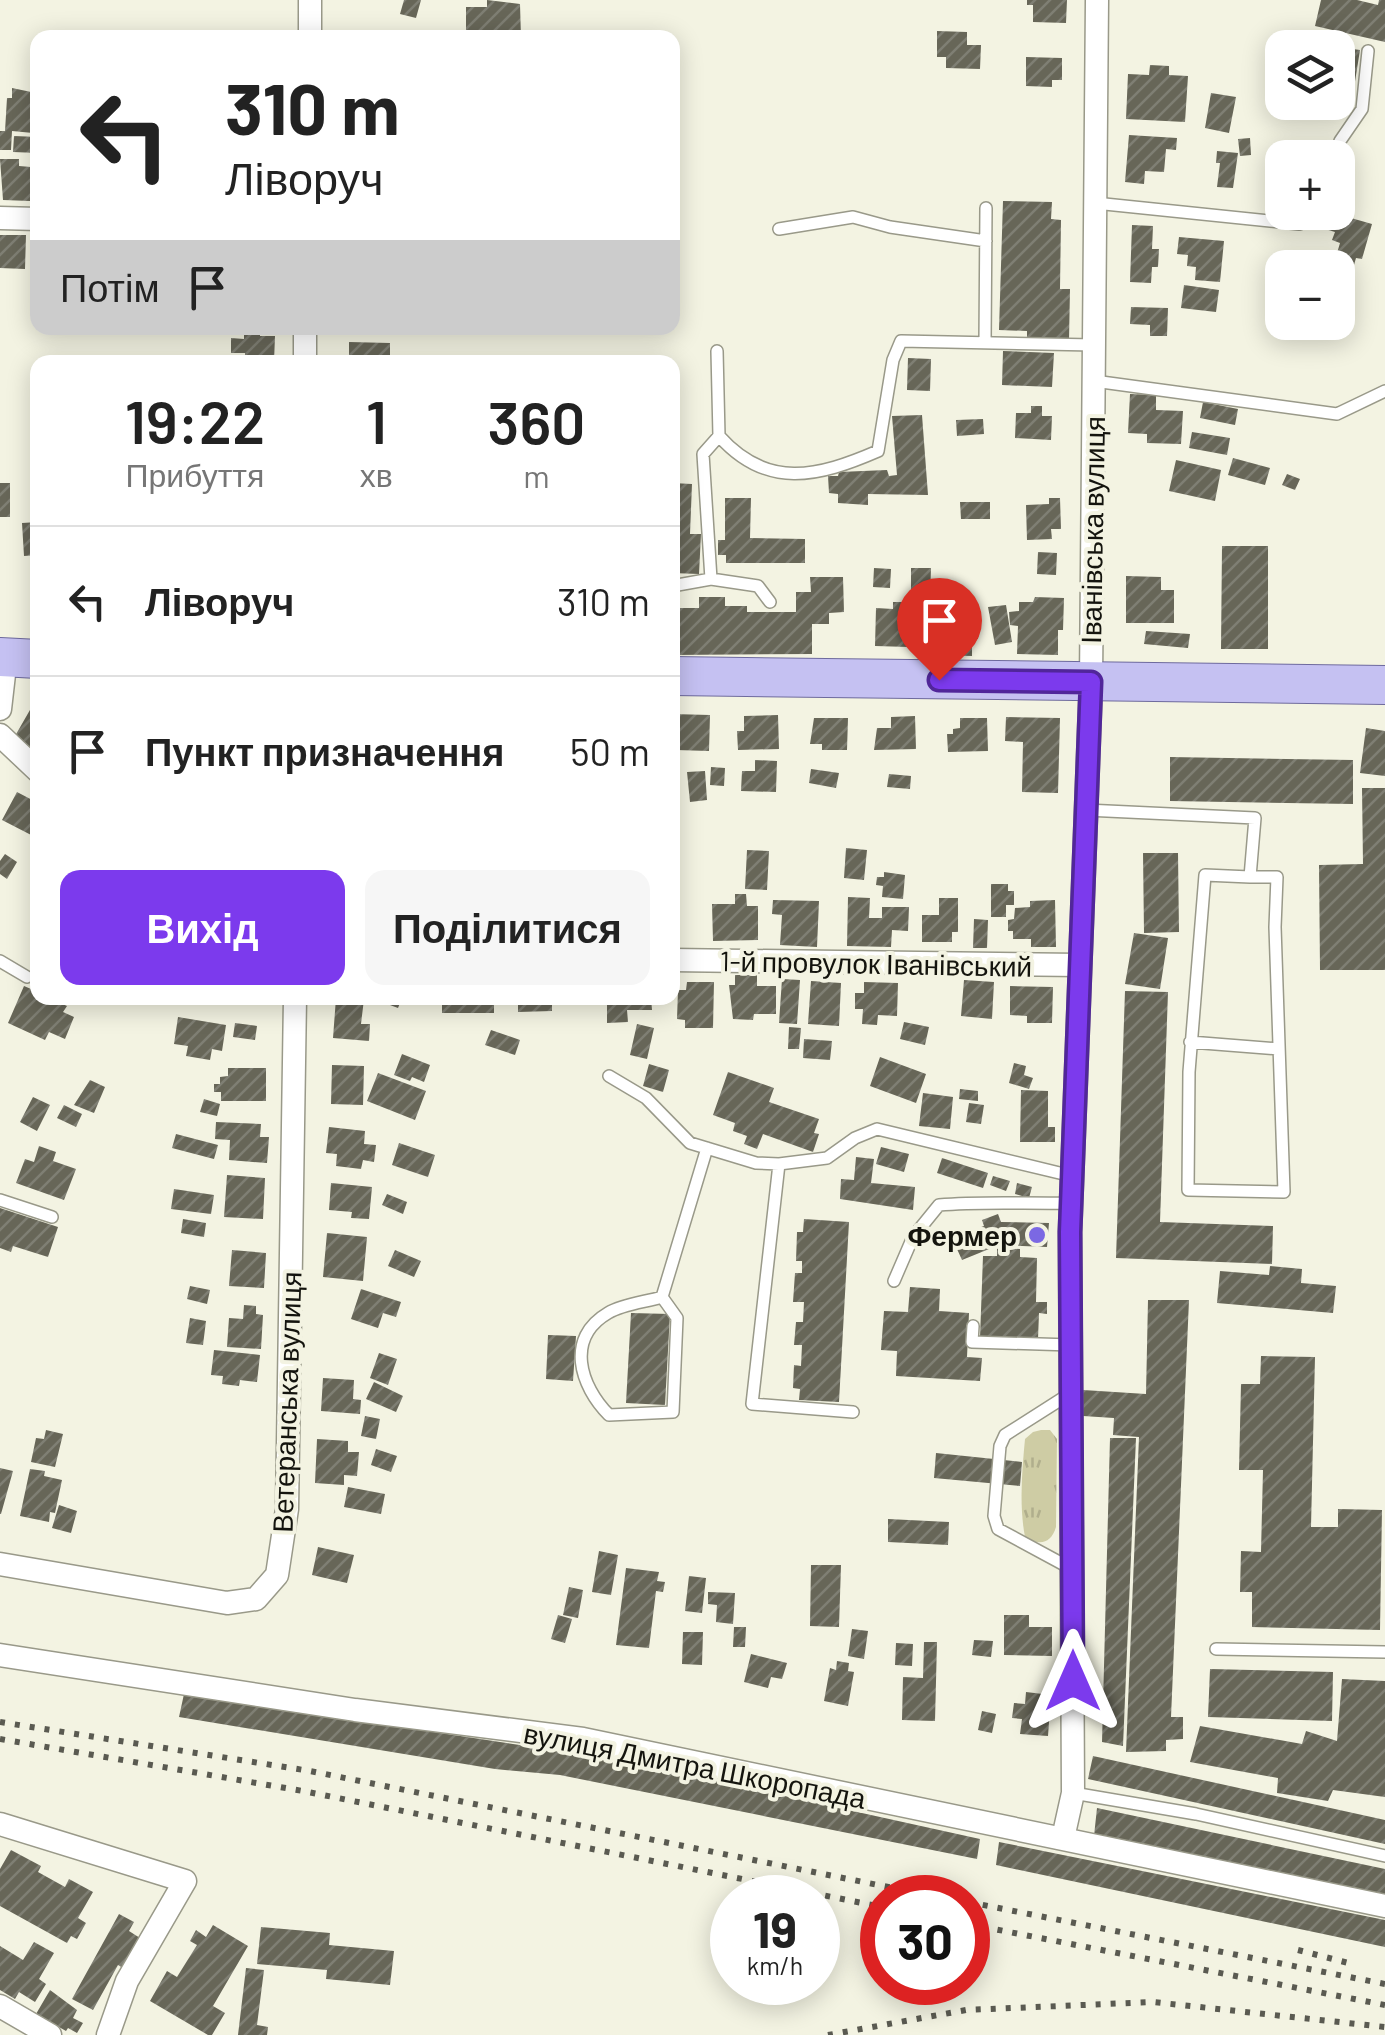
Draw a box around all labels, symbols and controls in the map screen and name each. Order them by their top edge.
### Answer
map controls [1265,30,1355,340]
button: layers [1265,30,1355,120]
text: 310 m [225,65,400,149]
icon: left [60,70,190,200]
button: + [1265,140,1355,230]
text: Ліворуч [225,150,383,204]
button: − [1265,250,1355,340]
icon: arrive [180,260,235,315]
text: Потім [60,264,160,310]
text: 19:22 [125,384,265,456]
text: 1 [366,384,387,456]
text: 360 [488,385,585,457]
street label: Іванівська вулиця [1073,416,1111,644]
text: Прибуття [125,455,264,493]
text: хв [360,455,393,493]
text: m [523,456,550,494]
icon: left [60,574,115,629]
text: Ліворуч [145,578,294,624]
text: 310 m [557,578,650,624]
pin [897,578,982,681]
icon: arrive [912,593,967,648]
icon: arrive [60,724,115,779]
text: Пункт призначення [145,728,504,774]
text: 50 m [570,728,650,774]
button: Вихід [60,870,345,985]
button: Поділитися [365,870,650,985]
street label: 1-й провулок Іванівський [720,943,1032,983]
place label: Фермер [907,1218,1017,1252]
marker: Фермер [1026,1224,1048,1246]
street label: Ветеранська вулиця [264,1271,308,1533]
position arrow [1021,1629,1125,1733]
street label: вулиця Дмитра Шкоропада [521,1715,869,1815]
speed limit sign: 30 [860,1875,990,2005]
text: 19 [753,1898,797,1958]
text: km/h [747,1950,803,1980]

